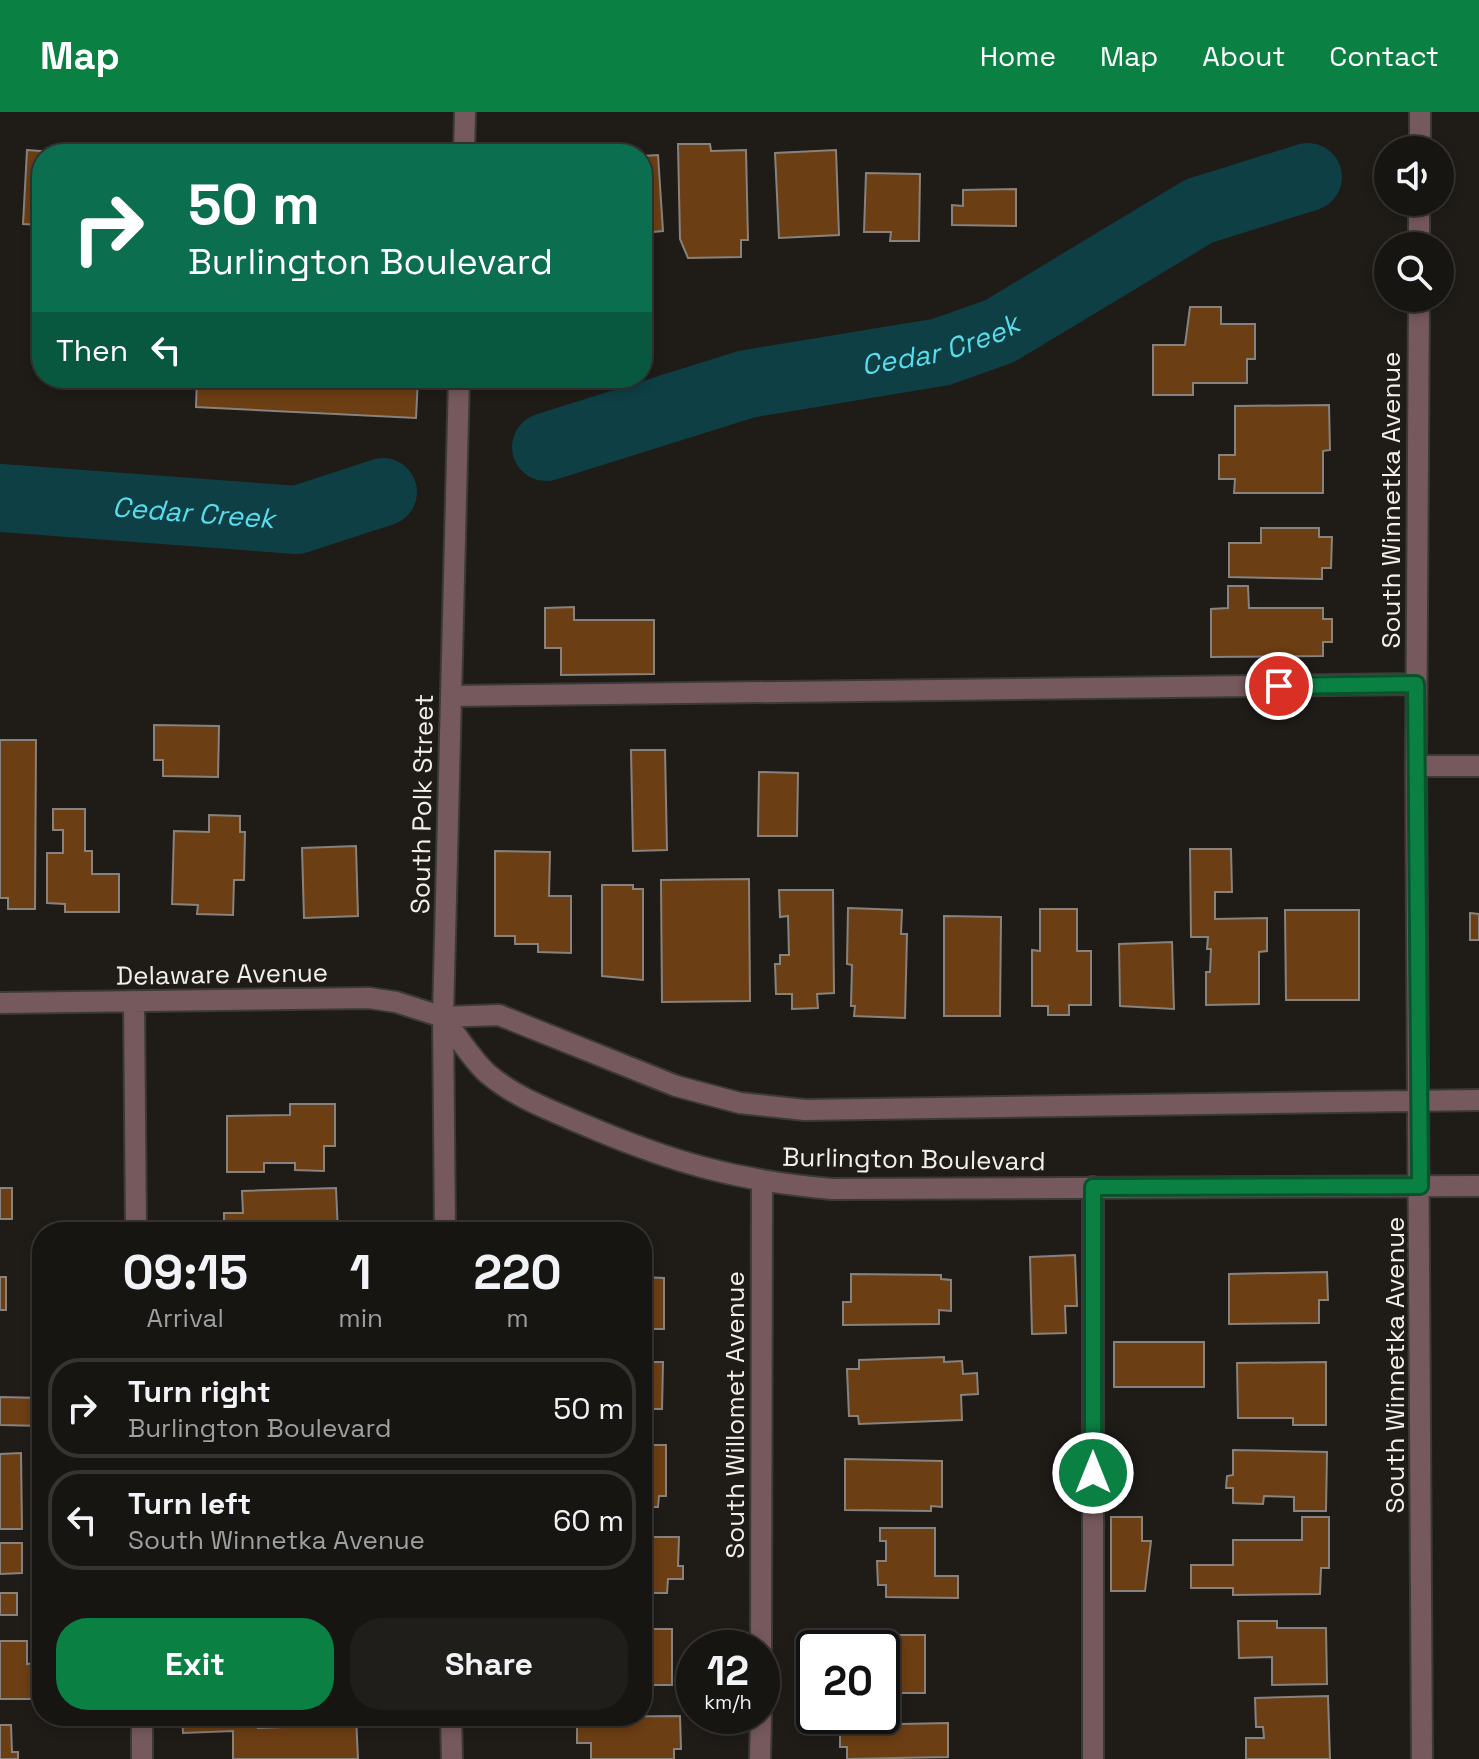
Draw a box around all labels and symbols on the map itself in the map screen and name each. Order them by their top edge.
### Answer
water label: Cedar Creek [858,304,1028,383]
street label: South Winnetka Avenue [1374,352,1408,648]
water label: Cedar Creek [111,488,279,537]
pin [1245,652,1313,720]
street label: South Polk Street [403,694,441,914]
street label: Delaware Avenue [116,955,328,993]
street label: Burlington Boulevard [782,1140,1046,1178]
street label: South Winnetka Avenue [1378,1217,1412,1513]
street label: South Willomet Avenue [718,1271,752,1559]
position arrow [1051,1431,1135,1515]
speed limit sign: 20 [796,1630,900,1734]

